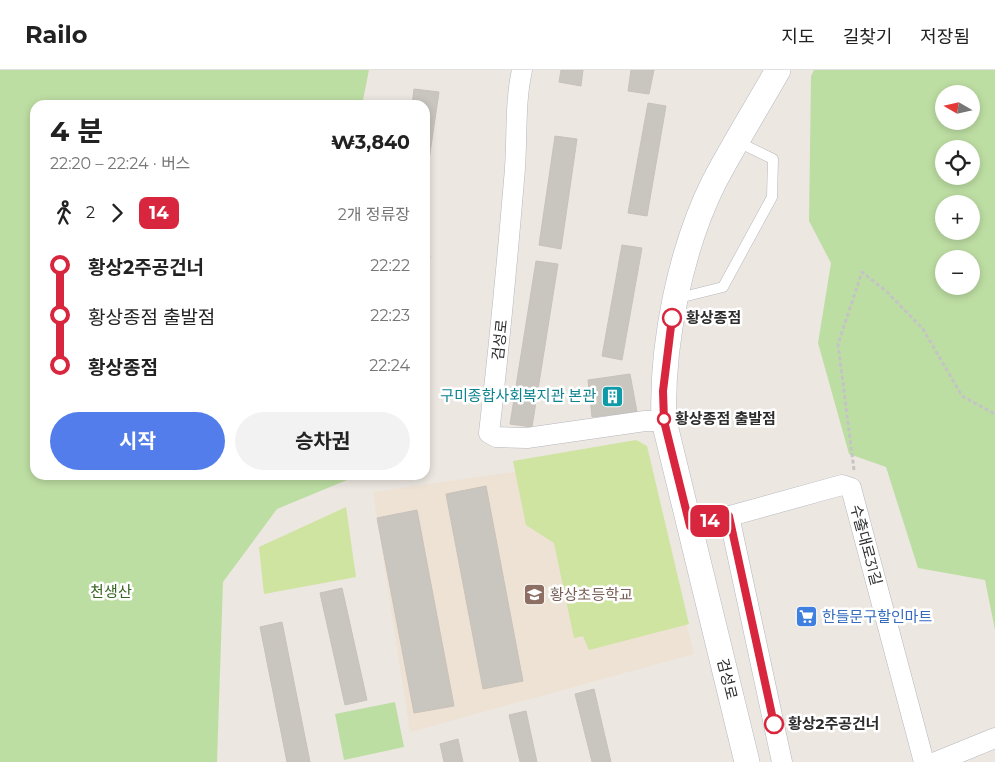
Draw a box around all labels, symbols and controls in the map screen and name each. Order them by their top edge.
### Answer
text: Railo [25,20,88,49]
text: 지도 [782,26,815,48]
text: 길찾기 [843,26,892,48]
text: 저장됨 [920,26,970,48]
north arrow [935,85,980,130]
map controls [935,85,980,295]
text: 4 분 [50,114,103,148]
text: ₩3,840 [331,131,410,154]
button: locate [935,140,980,185]
text: 22:20 – 22:24 · 버스 [50,154,190,173]
button: + [935,195,980,240]
icon: walk [50,199,78,227]
icon: forward [103,199,131,227]
text: 14 [149,202,169,224]
text: 2 [86,203,95,222]
text: 2개 정류장 [338,205,410,224]
button: − [935,250,980,295]
text: 황상2주공건너 [88,256,204,279]
text: 22:22 [370,256,410,275]
text: 황상종점 출발점 [88,306,215,329]
text: 22:23 [370,306,410,325]
marker: 황상종점 [662,308,682,328]
place label: 황상종점 [686,308,741,327]
street label: 검성로 [488,318,511,362]
text: 황상종점 [88,356,158,379]
text: 22:24 [369,356,410,375]
building icon: 구미종합사회복지관 본관 [600,384,624,408]
place label: 구미종합사회복지관 본관 [440,386,596,405]
place label: 황상종점 출발점 [675,409,776,428]
button: 시작 [50,412,225,470]
button: 승차권 [235,412,410,470]
marker: 황상종점 출발점 [657,412,671,426]
street label: 수출대로31길 [847,502,886,587]
line badge: 14 [688,505,732,537]
text: 14 [700,510,720,532]
park label: 천생산 [90,582,132,601]
school or university icon: 황상초등학교 [522,583,546,607]
place label: 황상초등학교 [550,585,633,604]
supermarket icon: 한들문구할인마트 [794,605,818,629]
place label: 한들문구할인마트 [822,607,933,626]
street label: 검성로 [713,656,742,701]
marker: 황상2주공건너 [764,714,784,734]
place label: 황상2주공건너 [788,714,880,733]

